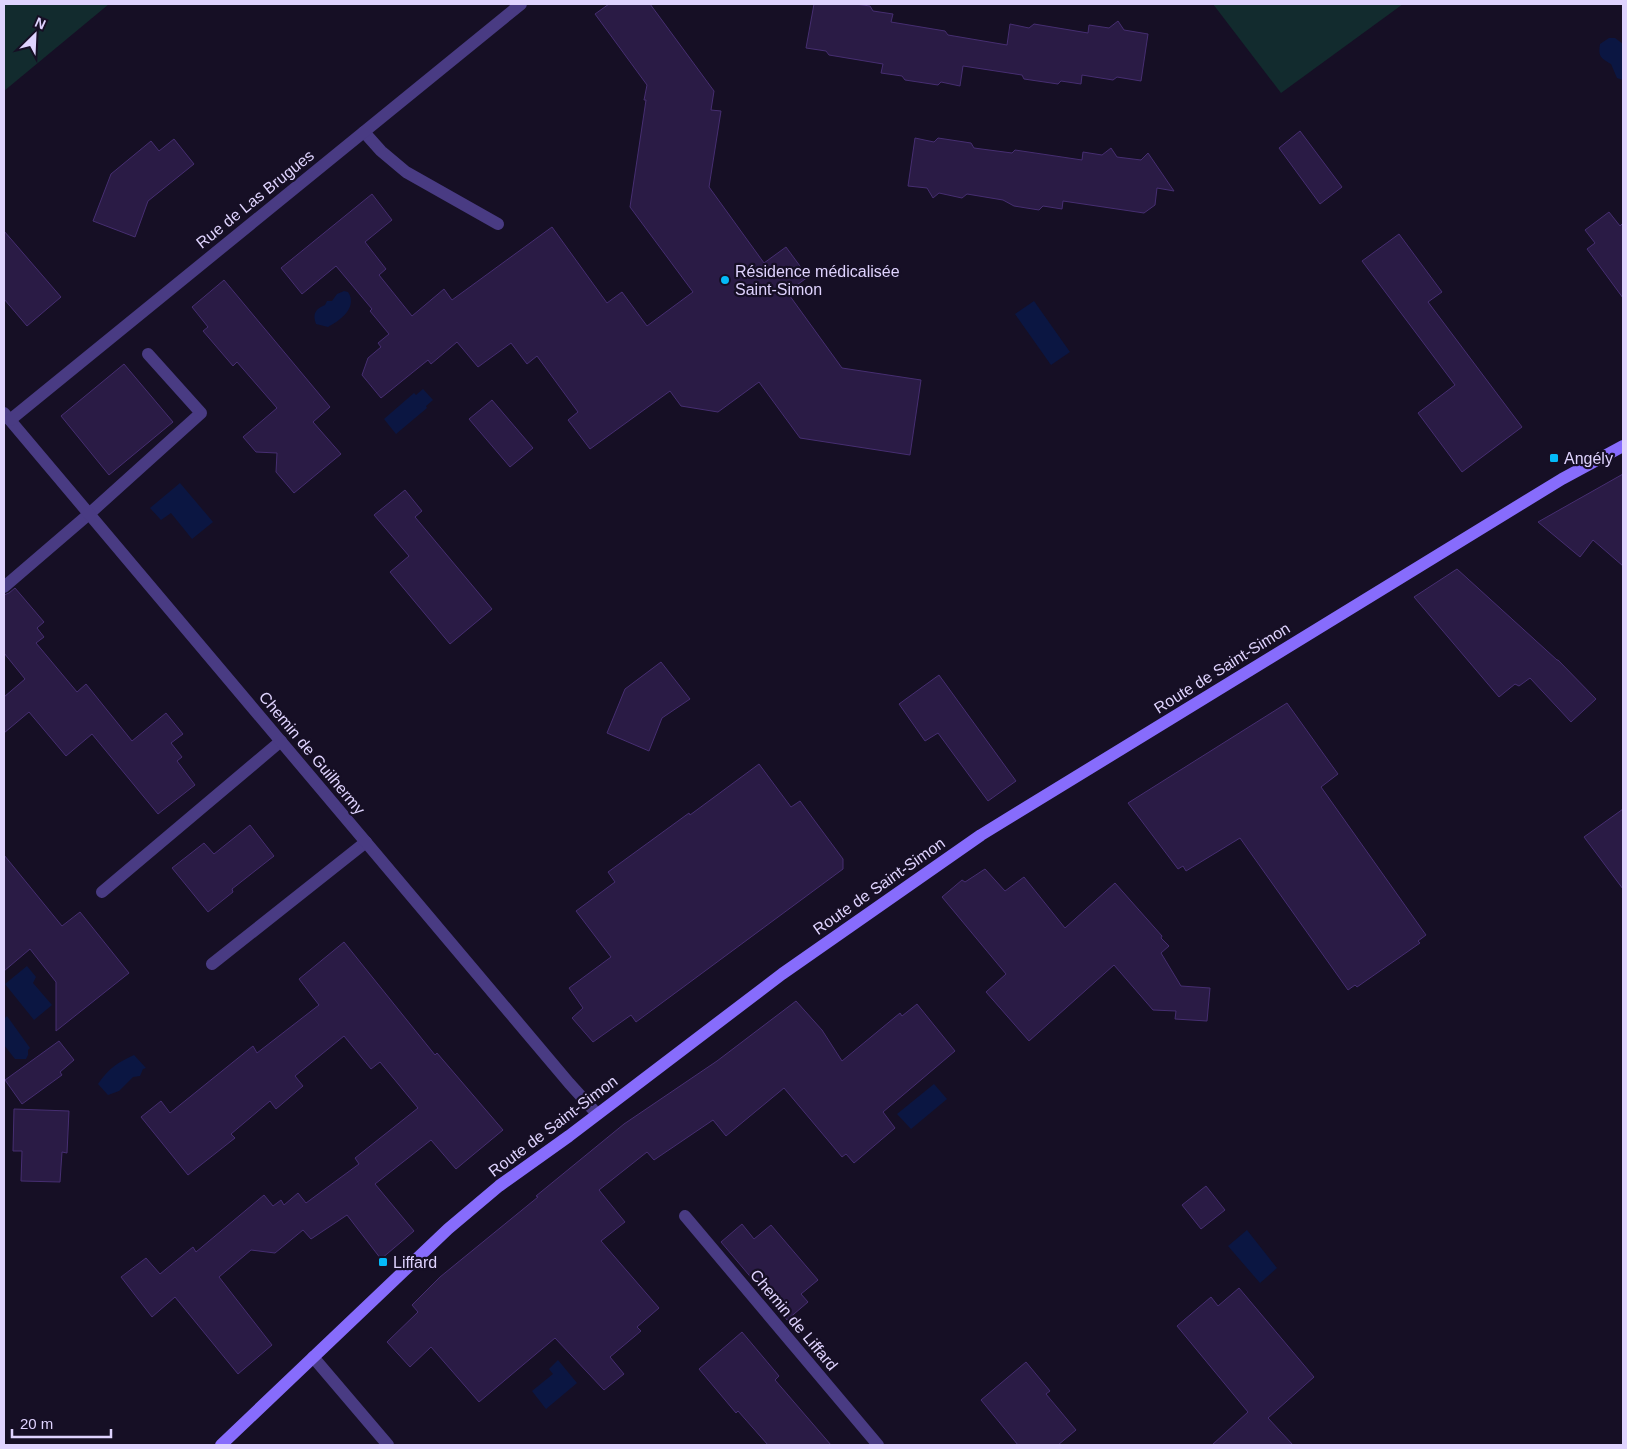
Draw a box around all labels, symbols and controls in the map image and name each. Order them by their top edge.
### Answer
north arrow [10,10,60,60]
text: N [32,14,48,32]
street label: Rue de Las Brugues [193,146,317,252]
place label: Résidence médicalisée Saint-Simon [735,263,900,298]
marker: Résidence médicalisée Saint-Simon [719,274,731,286]
place label: Angély [1564,450,1613,467]
marker: Angély [1548,452,1560,464]
street label: Route de Saint-Simon [1151,619,1293,717]
street label: Chemin de Guilhermy [256,688,368,818]
street label: Route de Saint-Simon [810,834,948,938]
street label: Route de Saint-Simon [485,1072,621,1180]
place label: Liffard [393,1254,437,1271]
marker: Liffard [377,1256,389,1268]
street label: Chemin de Liffard [747,1266,841,1374]
scale bar [12,1406,111,1438]
text: 20 m [20,1415,53,1432]

